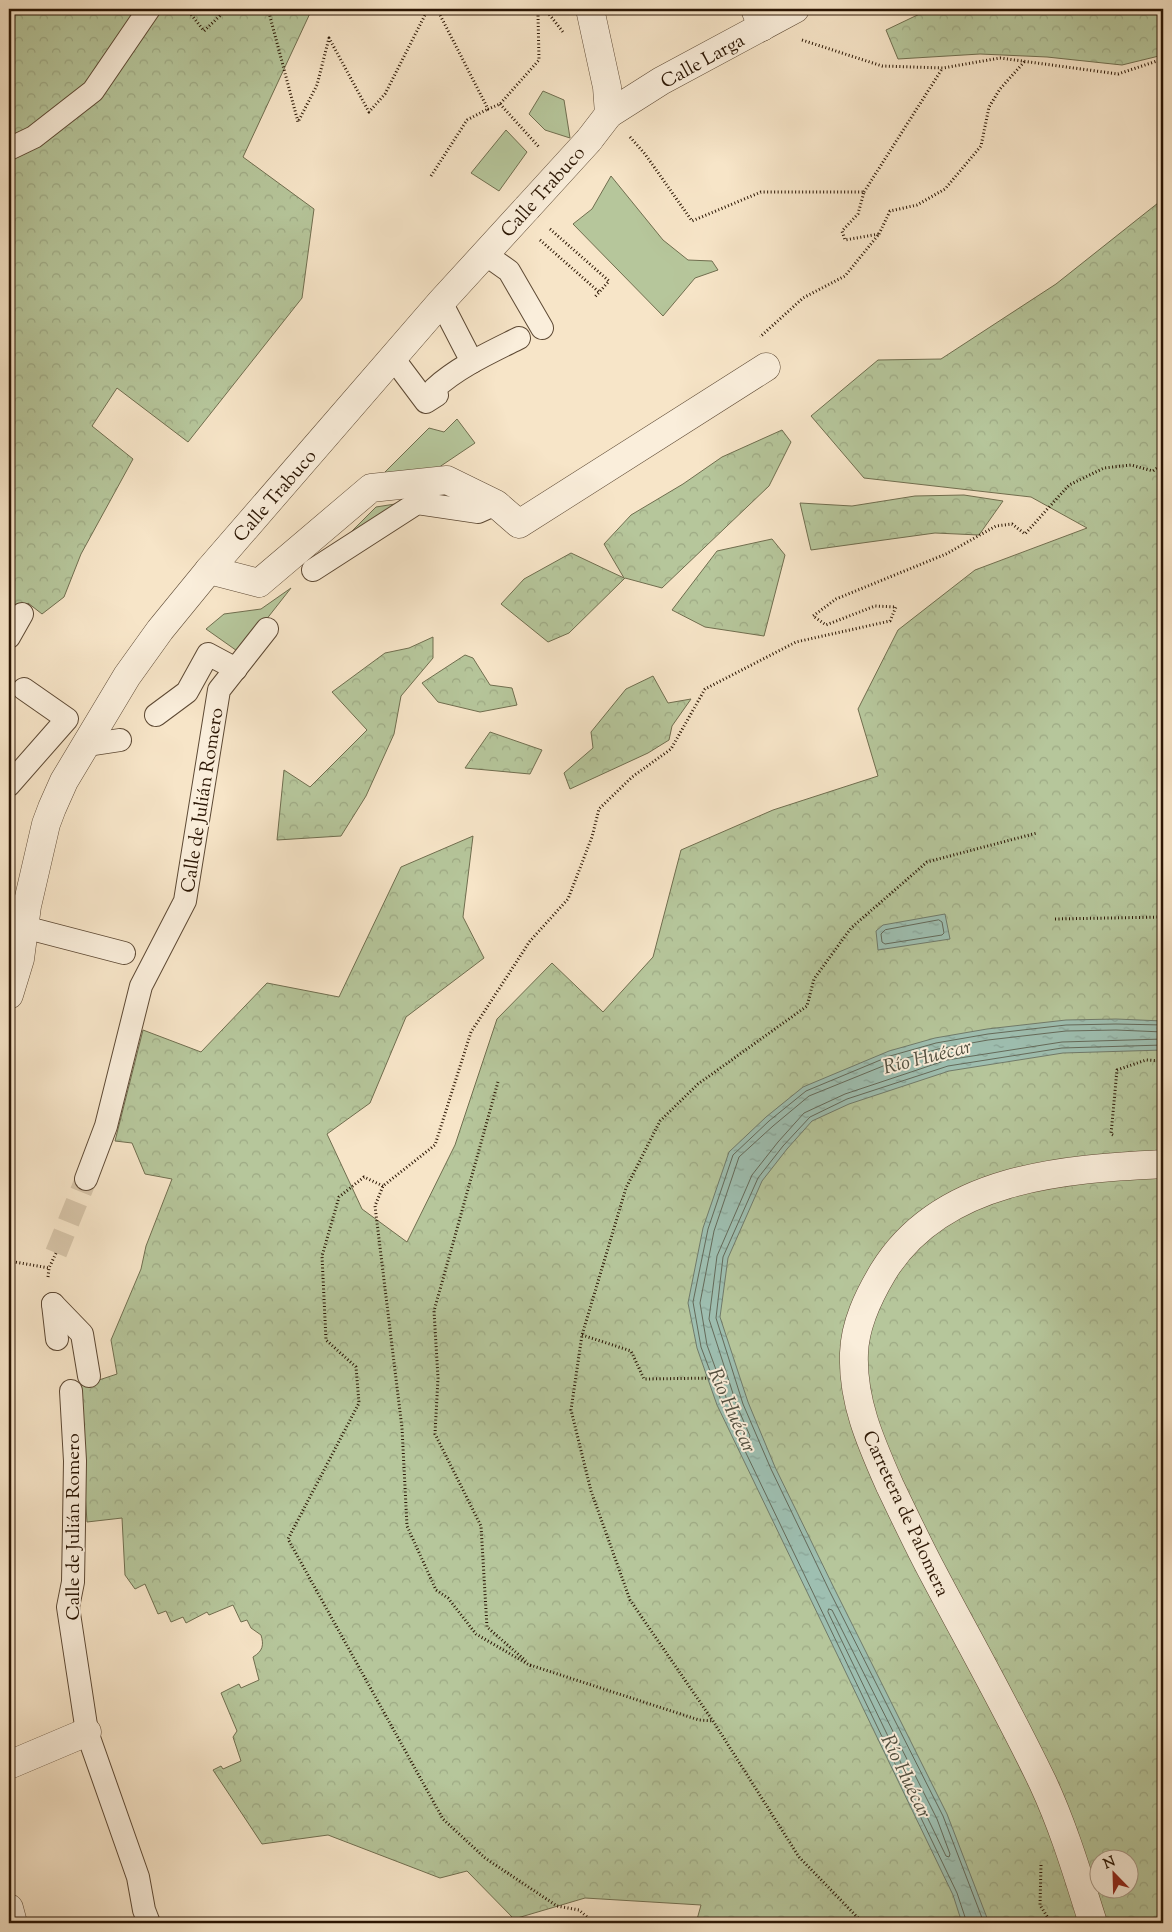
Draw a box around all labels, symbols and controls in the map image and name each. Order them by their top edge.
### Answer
street label: Calle Larga [656,28,750,96]
street label: Calle Trabuco [495,141,592,244]
street label: Calle Trabuco [228,444,324,549]
street label: Calle de Julián Romero [175,706,231,895]
water label: Río Huécar [880,1033,975,1083]
water label: Río Huécar [699,1364,762,1458]
street label: Carretera de Palomera [854,1427,955,1602]
street label: Calle de Julián Romero [61,1433,88,1621]
water label: Río Huécar [872,1730,938,1824]
north arrow [1090,1850,1140,1900]
text: N [1101,1852,1119,1875]

